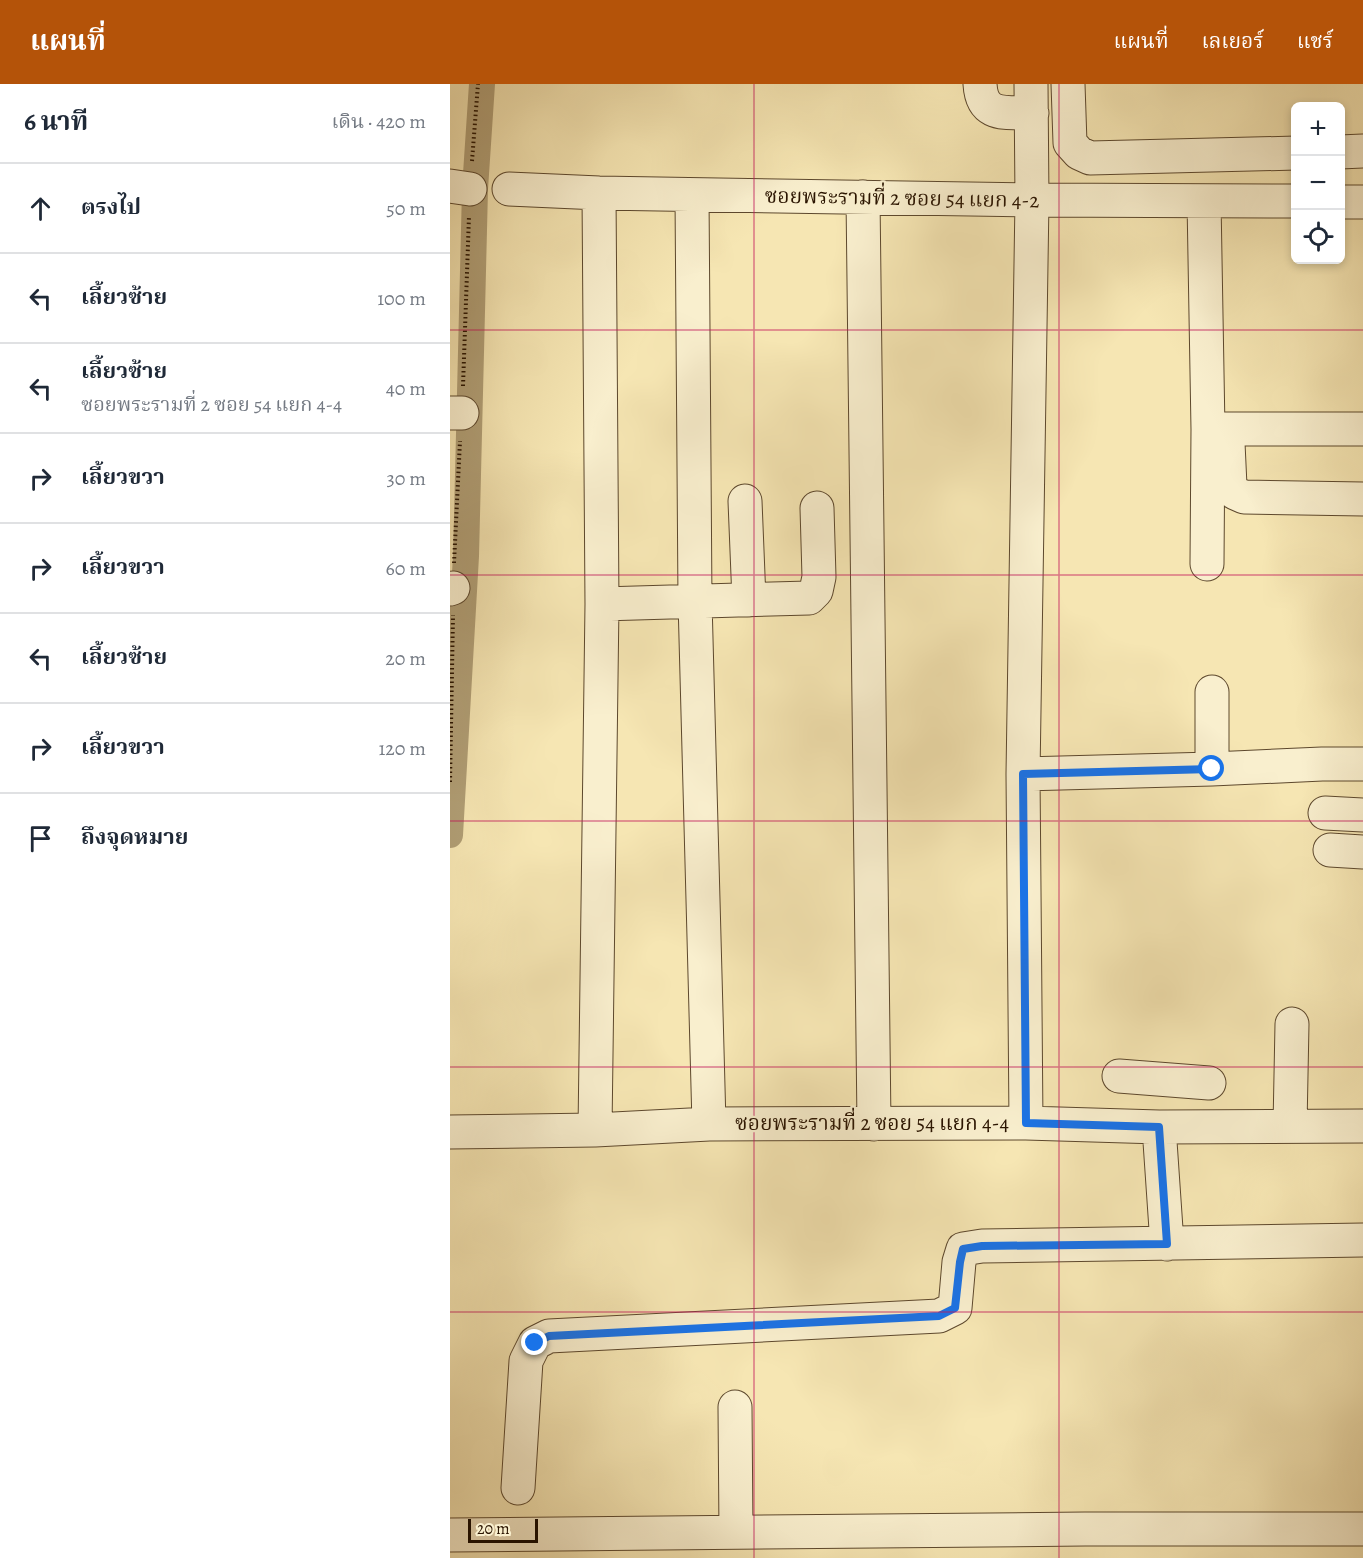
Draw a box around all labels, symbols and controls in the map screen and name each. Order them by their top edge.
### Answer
text: แผนที่ [30,22,106,60]
text: แผนที่ [1114,27,1169,55]
text: เลเยอร์ [1202,27,1264,55]
text: แชร์ [1297,27,1333,55]
map controls [1291,102,1345,264]
button: + [1291,102,1345,156]
text: 6 นาที [24,104,88,139]
text: เดิน · 420 m [332,108,426,135]
button: − [1291,156,1345,210]
street label: ซอยพระรามที่ 2 ซอย 54 แยก 4-2 [764,180,1040,214]
icon: ahead [24,192,57,225]
text: ตรงไป [81,192,141,222]
text: 50 m [386,195,426,222]
button: locate [1291,210,1345,264]
icon: left [24,282,57,315]
text: เลี้ยวซ้าย [81,282,167,312]
text: 100 m [377,285,426,312]
text: เลี้ยวซ้าย [81,356,167,386]
icon: left [24,372,57,405]
text: 40 m [386,375,426,402]
text: ซอยพระรามที่ 2 ซอย 54 แยก 4-4 [81,391,342,418]
icon: right [24,462,57,495]
text: เลี้ยวขวา [81,462,165,492]
text: 30 m [386,465,426,492]
icon: right [24,552,57,585]
text: เลี้ยวขวา [81,552,165,582]
text: 60 m [386,555,426,582]
icon: left [24,642,57,675]
text: เลี้ยวซ้าย [81,642,167,672]
text: 20 m [385,645,426,672]
icon: right [24,732,57,765]
text: เลี้ยวขวา [81,732,165,762]
text: 120 m [378,735,426,762]
route start [1198,755,1224,781]
icon: arrive [24,822,57,855]
text: ถึงจุดหมาย [81,822,188,852]
street label: ซอยพระรามที่ 2 ซอย 54 แยก 4-4 [735,1107,1009,1137]
route end [521,1329,547,1355]
scale bar [468,1516,538,1544]
text: 20 m [477,1518,510,1540]

